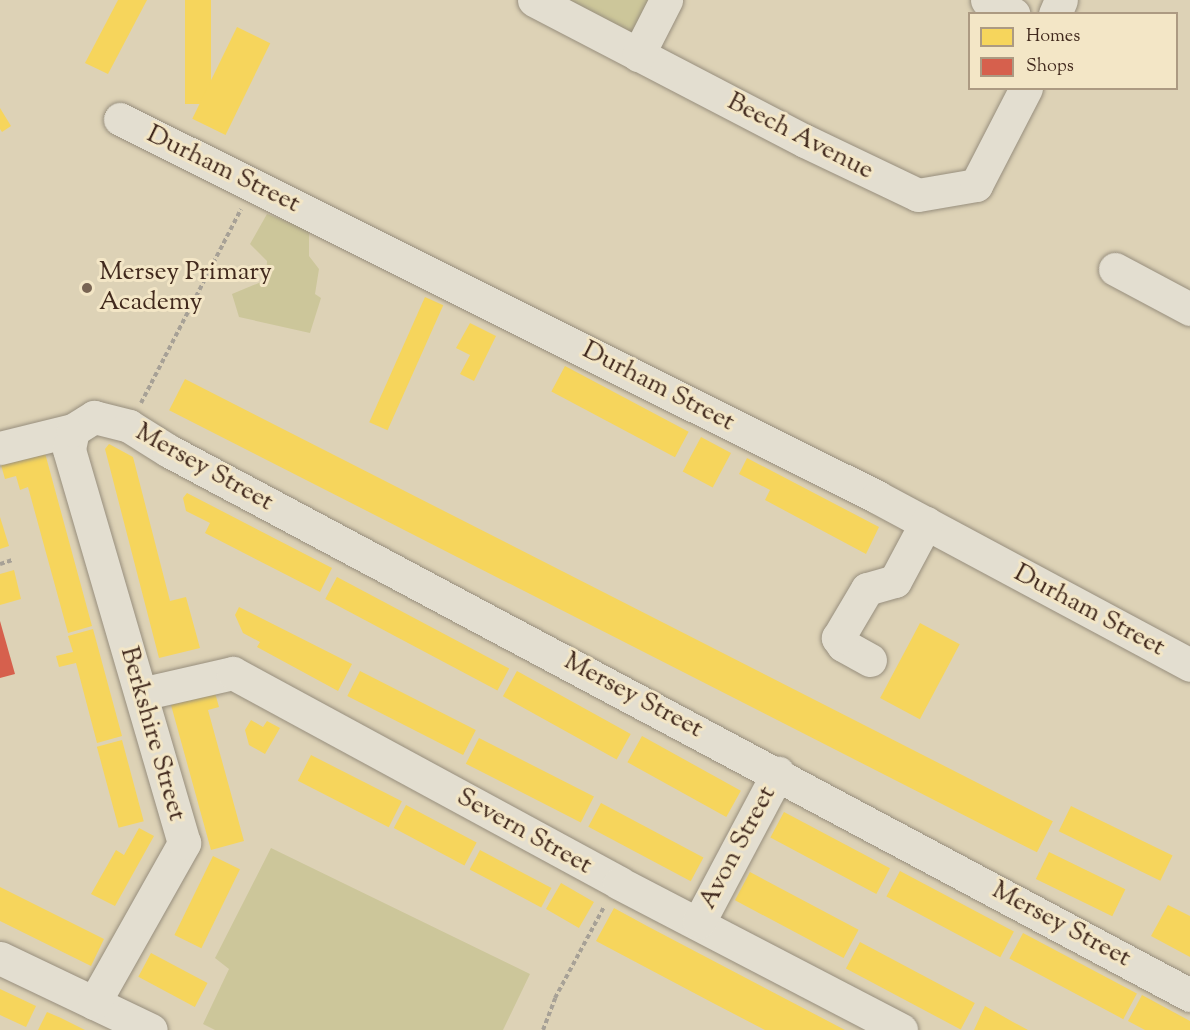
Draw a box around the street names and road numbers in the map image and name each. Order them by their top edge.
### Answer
street label: Beech Avenue [722,87,878,187]
street label: Durham Street [141,119,305,221]
street label: Durham Street [577,335,739,439]
street label: Mersey Street [130,417,278,519]
street label: Durham Street [1008,558,1170,664]
street label: Berkshire Street [112,643,192,825]
street label: Mersey Street [558,646,708,746]
street label: Avon Street [693,781,783,915]
street label: Severn Street [451,782,597,882]
street label: Mersey Street [986,875,1136,975]

